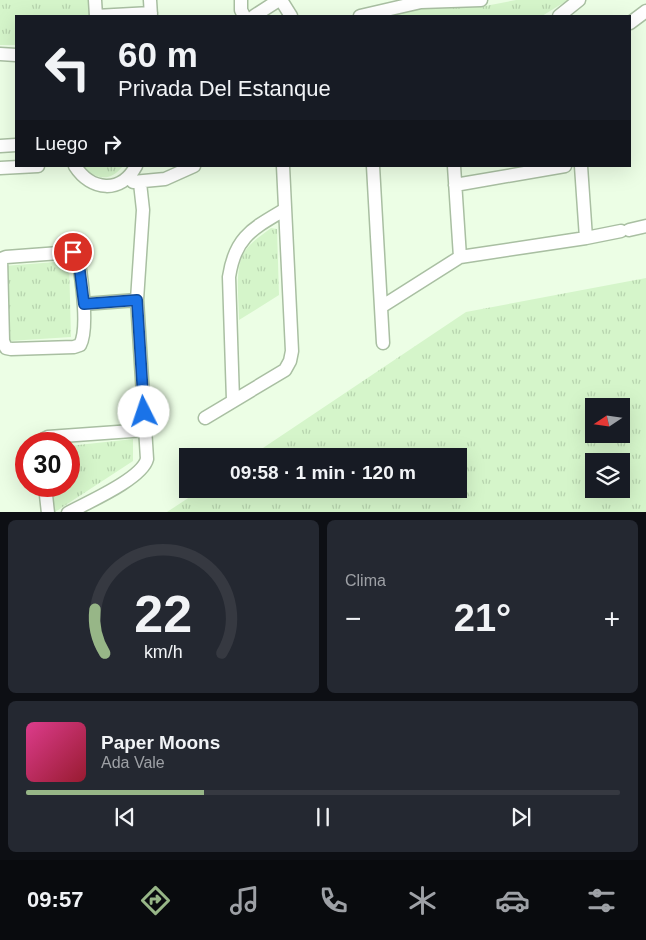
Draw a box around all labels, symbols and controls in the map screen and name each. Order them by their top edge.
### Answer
icon: left [35,35,100,100]
text: 60 m [118,35,198,74]
text: Privada Del Estanque [118,76,331,101]
icon: right [98,130,126,158]
text: Luego [35,133,88,154]
pin [52,231,94,273]
icon: arrive [59,238,87,266]
position arrow [117,385,169,437]
north arrow [585,398,630,442]
map controls [585,398,630,498]
speed limit sign: 30 [15,432,80,497]
button: layers [585,453,630,498]
text: 09:58 · 1 min · 120 m [230,462,416,483]
text: Clima [345,572,386,589]
text: 22 [135,585,192,643]
text: 21° [454,597,511,639]
text: − [345,603,361,634]
text: + [604,603,620,634]
text: km/h [144,642,183,662]
text: Paper Moons [101,732,220,753]
text: Ada Vale [101,754,165,771]
icon: previous [111,803,139,831]
icon: pause [309,803,337,831]
icon: next [507,803,535,831]
icon: directions [138,883,173,918]
icon: music [227,883,262,918]
icon: phone [316,883,351,918]
icon: climate [405,883,440,918]
icon: car [495,883,530,918]
icon: filters [584,883,619,918]
text: 09:57 [27,887,83,912]

